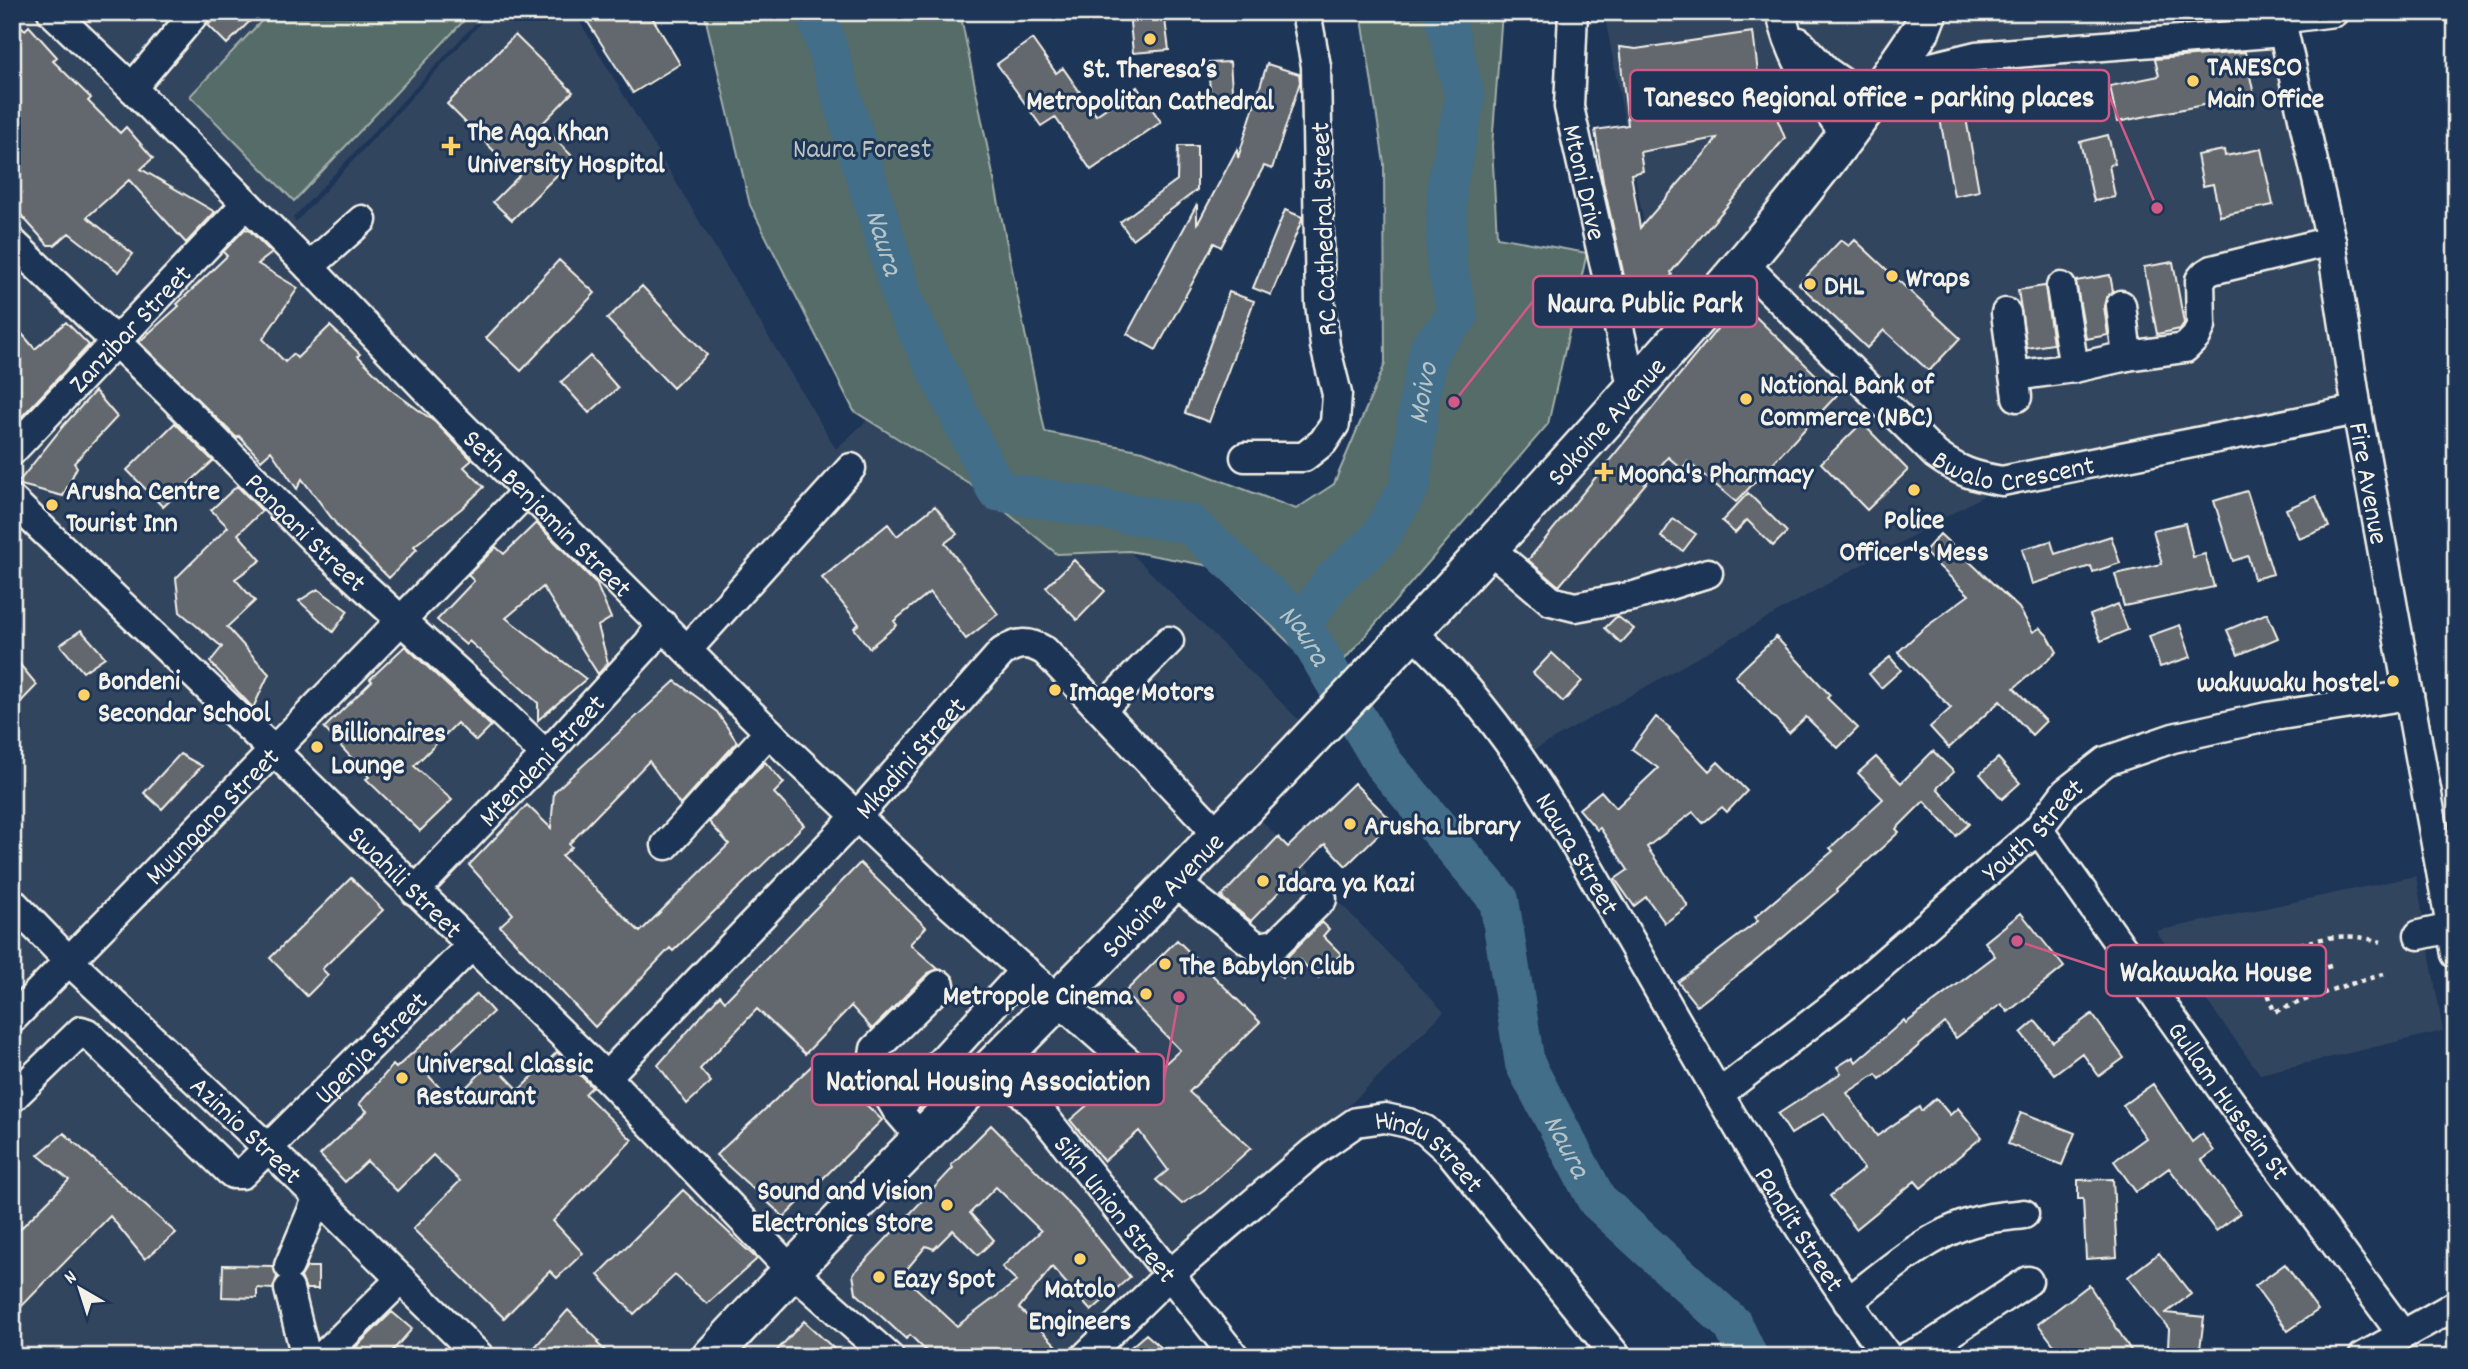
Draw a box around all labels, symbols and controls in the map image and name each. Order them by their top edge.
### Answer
marker: St. Theresa’s Metropolitan Cathedral [1142,31,1158,47]
place label: TANESCO Main Office [2207,50,2324,122]
place label: St. Theresa’s Metropolitan Cathedral [1026,52,1274,124]
callout: Tanesco Regional office - parking places [1630,70,2109,121]
marker: TANESCO Main Office [2185,73,2201,89]
text: Tanesco Regional office - parking places [1644,79,2094,122]
place label: The Aga Khan University Hospital [467,115,665,187]
street label: RC Cathedral Street [1303,121,1351,337]
street label: Mtoni Drive [1549,121,1614,245]
park label: Naura Forest [793,132,931,172]
marker: The Aga Khan University Hospital [441,136,461,156]
water label: Naura [851,205,912,283]
street label: Zanzibar Street [62,258,204,404]
place label: Wraps [1906,261,1971,301]
marker: Wraps [1884,268,1900,284]
place label: DHL [1824,269,1865,309]
callout: Naura Public Park [1533,276,1757,327]
marker: DHL [1802,276,1818,292]
text: Naura Public Park [1547,285,1743,328]
street label: Sokoine Avenue [1540,350,1678,497]
water label: Moivo [1400,358,1453,427]
place label: National Bank of Commerce (NBC) [1760,368,1935,440]
marker: National Bank of Commerce (NBC) [1738,391,1754,407]
street label: Fire Avenue [2335,420,2396,548]
street label: Seth Benjamin Street [451,422,639,609]
street label: Bwalo Crescent [1922,443,2099,506]
place label: Moona's Pharmacy [1618,457,1815,497]
marker: Moona's Pharmacy [1596,464,1612,480]
street label: Pangani Street [233,466,373,604]
place label: Arusha Centre Tourist Inn [66,474,220,546]
marker: Police Officer's Mess [1906,482,1922,498]
marker: Arusha Centre Tourist Inn [44,497,60,513]
place label: Police Officer's Mess [1839,503,1989,575]
water label: Naura [1267,596,1339,677]
place label: Bondeni Secondar School [98,664,271,736]
place label: wakuwaku hostel [2197,666,2379,706]
marker: wakuwaku hostel [2385,673,2401,689]
place label: Image Motors [1069,675,1215,715]
marker: Image Motors [1047,682,1063,698]
marker: Bondeni Secondar School [76,687,92,703]
street label: Mtendeni Street [471,687,617,839]
street label: Mkadini Street [848,690,978,830]
place label: Billionaires Lounge [331,716,446,788]
marker: Billionaires Lounge [309,739,325,755]
street label: Muungano Street [138,740,291,896]
street label: Youth Street [1975,770,2094,894]
street label: Naura Street [1523,786,1627,924]
place label: Arusha Library [1364,809,1522,849]
marker: Arusha Library [1342,816,1358,832]
street label: Swahili Street [336,818,469,950]
street label: Sokoine Avenue [1094,825,1236,970]
place label: Idara ya Kazi [1277,866,1415,906]
marker: Idara ya Kazi [1255,873,1271,889]
callout: Wakawaka House [2106,945,2326,996]
place label: The Babylon Club [1179,949,1355,989]
text: Wakawaka House [2120,954,2312,997]
marker: The Babylon Club [1157,956,1173,972]
place label: Metropole Cinema [943,979,1133,1019]
street label: Upenja Street [307,984,440,1116]
marker: Metropole Cinema [1138,986,1154,1002]
street label: Gullam Hussein St [2155,1015,2297,1191]
place label: Universal Classic Restaurant [416,1047,594,1119]
callout: National Housing Association [812,1054,1164,1105]
text: National Housing Association [826,1063,1151,1106]
street label: Azimio Street [178,1069,309,1196]
marker: Universal Classic Restaurant [394,1070,410,1086]
street label: Hindu Street [1373,1103,1491,1204]
water label: Naura [1529,1108,1600,1189]
street label: Sikh Union Street [1041,1128,1184,1294]
street label: Pandit Street [1741,1160,1852,1302]
place label: Sound and Vision Electronics Store [752,1174,933,1246]
marker: Sound and Vision Electronics Store [939,1197,955,1213]
marker: Matolo Engineers [1072,1251,1088,1267]
north arrow [46,1254,116,1324]
place label: Eazy Spot [893,1262,996,1302]
text: N [59,1265,84,1292]
marker: Eazy Spot [871,1269,887,1285]
place label: Matolo Engineers [1029,1272,1132,1344]

